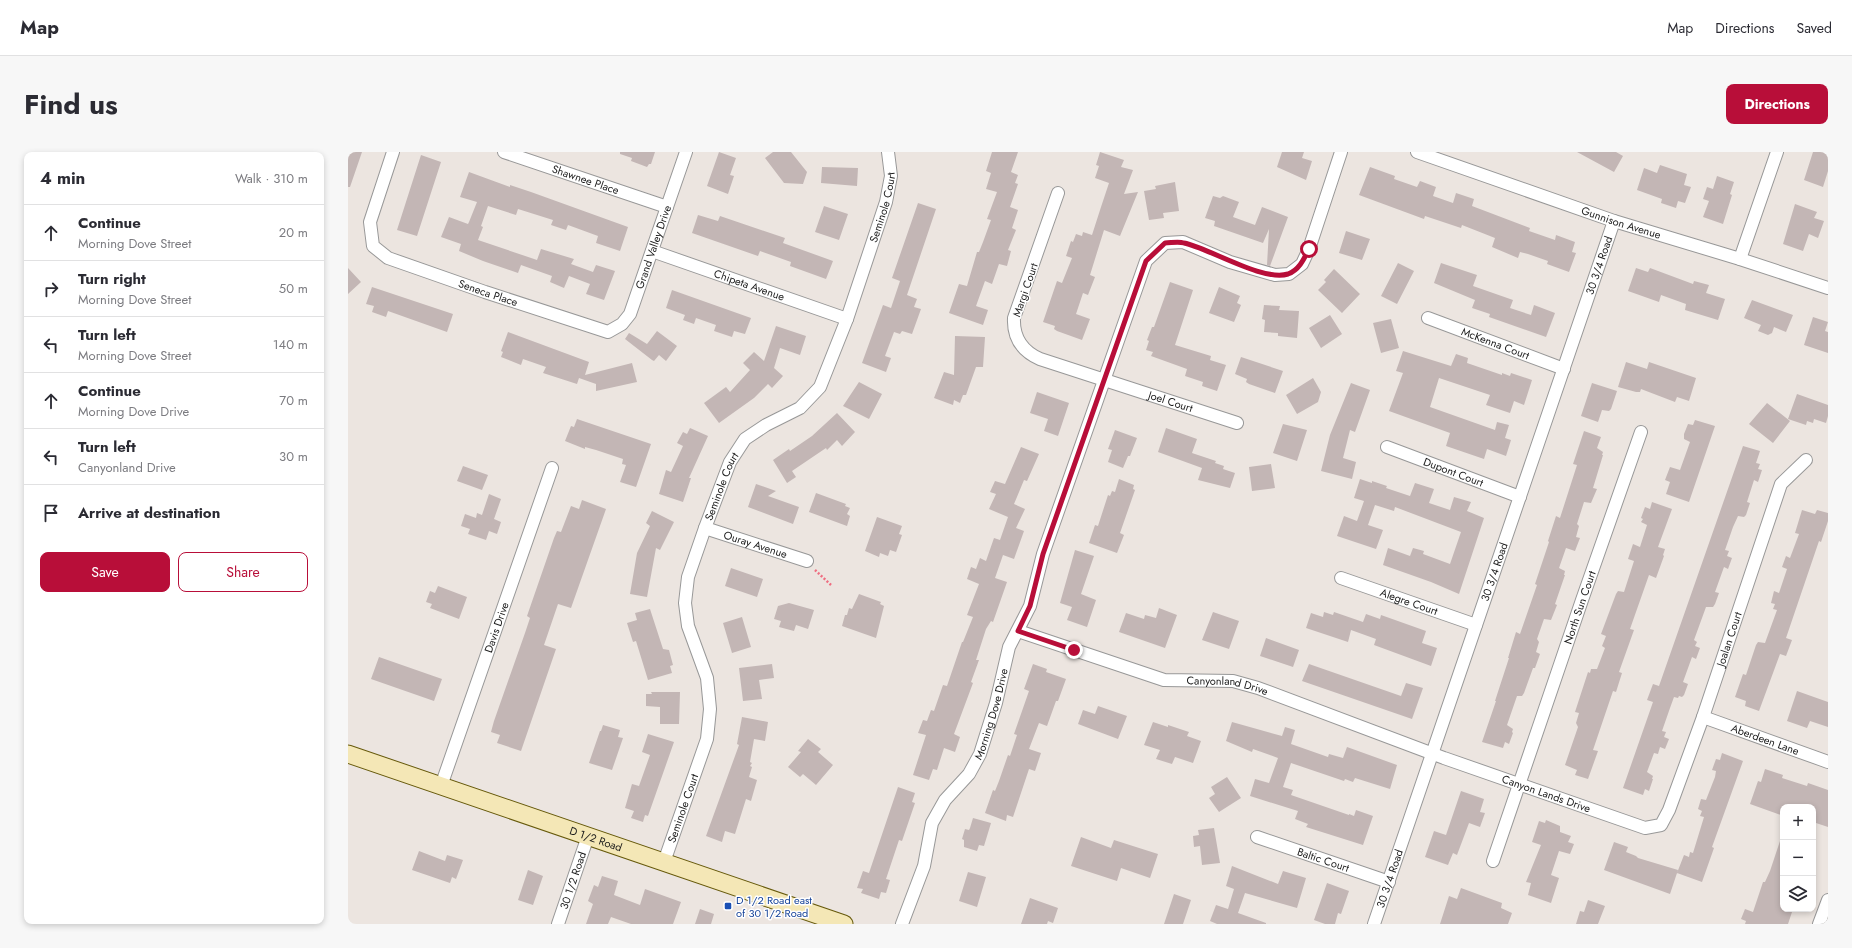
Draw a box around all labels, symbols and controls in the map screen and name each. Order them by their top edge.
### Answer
text: Map [20,14,59,41]
text: Map [1667,18,1693,38]
text: Directions [1715,18,1775,38]
text: Saved [1797,18,1832,38]
text: Find us [24,84,118,125]
button: Directions [1726,84,1828,124]
street label: Shawnee Place [550,161,621,198]
text: 4 min [40,166,85,190]
text: Walk · 310 m [235,169,308,188]
street label: Seminole Court [865,171,899,244]
street label: Gunnison Avenue [1579,202,1663,243]
street label: Grand Valley Drive [631,203,675,291]
text: Continue [78,212,141,234]
icon: ahead [40,222,62,244]
text: 20 m [279,223,308,242]
text: Morning Dove Street [78,234,191,253]
street label: 30 3/4 Road [1581,234,1616,297]
route start [1300,240,1318,258]
street label: Margi Court [1008,261,1042,319]
street label: Chipeta Avenue [712,265,787,305]
text: Turn right [78,268,146,290]
street label: Seneca Place [456,275,520,310]
icon: right [40,278,62,300]
text: 50 m [279,279,308,298]
text: Morning Dove Street [78,290,191,309]
street label: McKenna Court [1459,323,1532,363]
text: Turn left [78,324,136,346]
icon: left [40,334,62,356]
text: 140 m [273,335,308,354]
text: Morning Dove Street [78,346,191,365]
text: Continue [78,380,141,402]
street label: Joel Court [1144,386,1195,416]
icon: ahead [40,390,62,412]
text: 70 m [279,391,308,410]
text: Morning Dove Drive [78,402,189,421]
text: Turn left [78,436,136,458]
icon: left [40,446,62,468]
text: 30 m [279,447,308,466]
street label: Seminole Court [701,449,743,523]
street label: Dupont Court [1421,453,1486,491]
text: Canyonland Drive [78,458,176,477]
icon: arrive [40,502,62,524]
text: Arrive at destination [78,502,220,524]
street label: Ouray Avenue [722,527,790,562]
street label: 30 3/4 Road [1477,541,1512,603]
button: Save [40,552,170,592]
button: Share [178,552,308,592]
street label: North Sun Court [1560,568,1600,646]
street label: Alegre Court [1378,584,1440,619]
street label: Davis Drive [480,600,513,655]
street label: Joalan Court [1712,609,1746,670]
route end [1065,641,1083,659]
street label: Morning Dove Drive [970,667,1012,763]
street label: Canyonland Drive [1186,672,1271,699]
street label: Aberdeen Lane [1729,720,1802,759]
street label: Seminole Court [663,771,702,845]
street label: Canyon Lands Drive [1500,771,1593,817]
map controls [1780,804,1816,912]
button: + [1780,804,1816,840]
street label: D 1/2 Road [567,823,624,855]
button: − [1780,840,1816,876]
street label: Baltic Court [1295,843,1352,876]
street label: 30 3/4 Road [1372,847,1407,910]
street label: 30 1/2 Road [556,850,590,911]
button: layers [1780,876,1816,912]
place label: D 1/2 Road east of 30 1/2 Road [736,892,812,921]
marker: D 1/2 Road east of 30 1/2 Road [723,901,733,911]

